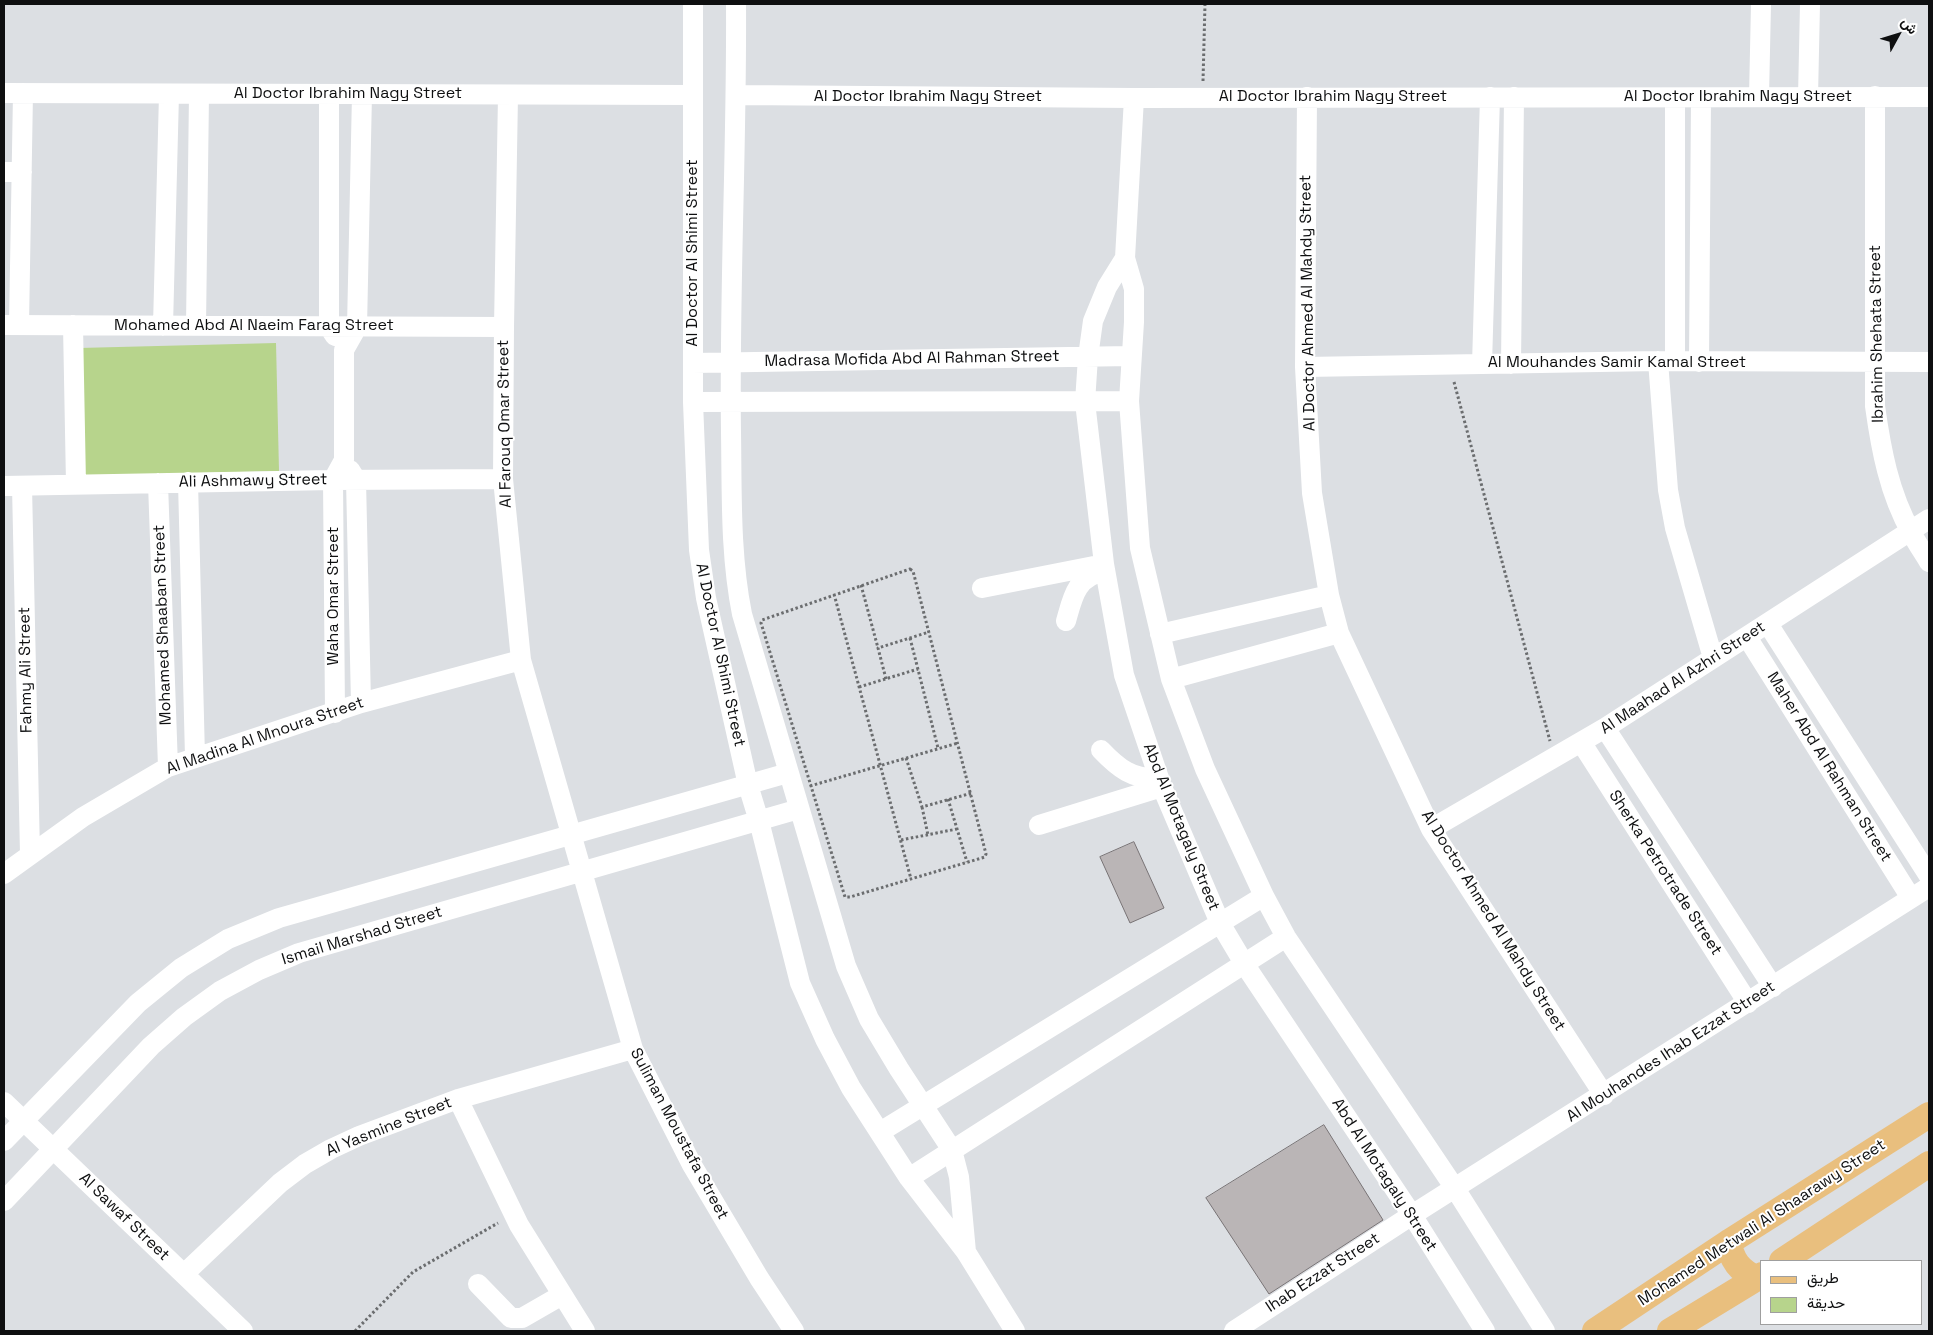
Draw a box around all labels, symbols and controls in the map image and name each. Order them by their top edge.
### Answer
north arrow [1873,10,1923,60]
text: ش [1897,13,1922,38]
street label: Al Doctor Ibrahim Nagy Street [234,84,462,104]
street label: Al Doctor Ibrahim Nagy Street [814,87,1042,107]
street label: Al Doctor Ibrahim Nagy Street [1219,87,1447,107]
street label: Al Doctor Ibrahim Nagy Street [1624,87,1852,107]
street label: Al Doctor Al Shimi Street [683,159,703,347]
street label: Al Doctor Ahmed Al Mahdy Street [1296,175,1320,431]
street label: Ibrahim Shehata Street [1866,245,1888,423]
street label: Mohamed Abd Al Naeim Farag Street [114,316,394,336]
street label: Al Farouq Omar Street [494,340,516,508]
street label: Madrasa Mofida Abd Al Rahman Street [764,347,1060,371]
street label: Al Mouhandes Samir Kamal Street [1488,353,1746,373]
street label: Ali Ashmawy Street [178,470,328,492]
street label: Mohamed Shaaban Street [150,524,176,726]
street label: Waha Omar Street [324,527,344,665]
street label: Al Doctor Al Shimi Street [691,561,749,749]
street label: Fahmy Ali Street [15,607,37,733]
street label: Al Maahad Al Azhri Street [1597,617,1769,739]
street label: Maher Abd Al Rahman Street [1762,669,1896,865]
street label: Al Madina Al Mnoura Street [164,693,366,779]
street label: Abd Al Motagaly Street [1139,741,1223,913]
street label: Sherka Petrotrade Street [1604,787,1726,959]
street label: Al Doctor Ahmed Al Mahdy Street [1417,807,1569,1035]
street label: Ismail Marshad Street [279,902,445,970]
street label: Al Mouhandes Ihab Ezzat Street [1563,977,1779,1127]
street label: Suliman Moustafa Street [626,1045,732,1223]
street label: Al Yasmine Street [323,1093,455,1161]
street label: Abd Al Motagaly Street [1327,1095,1441,1255]
street label: Mohamed Metwali Al Shaarawy Street [1635,1136,1889,1310]
street label: Al Sawaf Street [75,1169,173,1265]
street label: Ihab Ezzat Street [1262,1229,1384,1317]
legend [1760,1260,1923,1325]
text: طريق [1807,1268,1839,1287]
text: حديقة [1807,1293,1845,1312]

